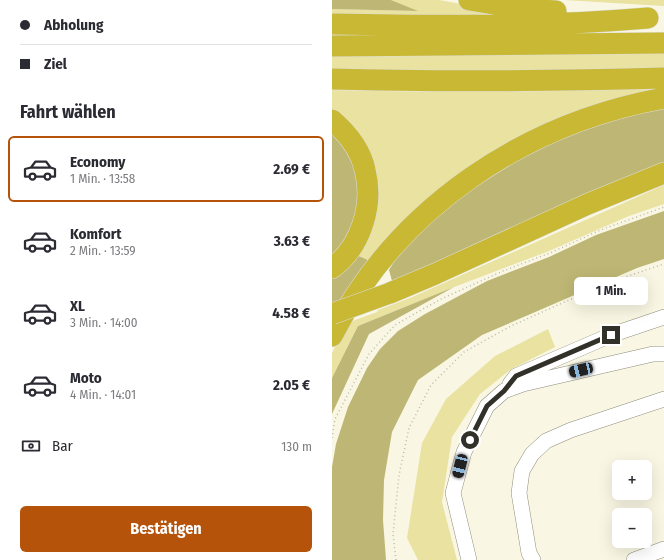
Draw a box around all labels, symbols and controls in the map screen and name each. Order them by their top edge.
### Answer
text: Abholung [44,16,103,34]
text: Ziel [44,55,67,73]
text: Fahrt wählen [20,101,116,123]
icon: car [22,151,58,187]
text: Economy [70,153,125,171]
text: 2.69 € [273,160,310,178]
text: 1 Min. · 13:58 [70,171,135,186]
icon: car [22,223,58,259]
text: Komfort [70,225,121,243]
text: 3.63 € [274,232,310,250]
text: 2 Min. · 13:59 [70,243,136,258]
callout: 1 Min. [574,277,648,305]
text: 1 Min. [596,283,626,298]
icon: car [22,295,58,331]
text: XL [70,297,85,315]
text: 4.58 € [272,304,310,322]
text: 3 Min. · 14:00 [70,315,138,330]
route end [602,326,620,344]
car [568,361,594,379]
icon: car [22,367,58,403]
text: Moto [70,369,102,387]
text: 2.05 € [273,376,310,394]
text: 4 Min. · 14:01 [70,387,136,402]
route start [461,431,479,449]
icon: cash [20,435,42,457]
text: Bar [52,437,73,455]
text: 130 m [281,439,312,454]
car [451,453,469,479]
map controls [612,460,652,548]
button: + [612,460,652,500]
button: Bestätigen [20,506,312,552]
button: − [612,508,652,548]

